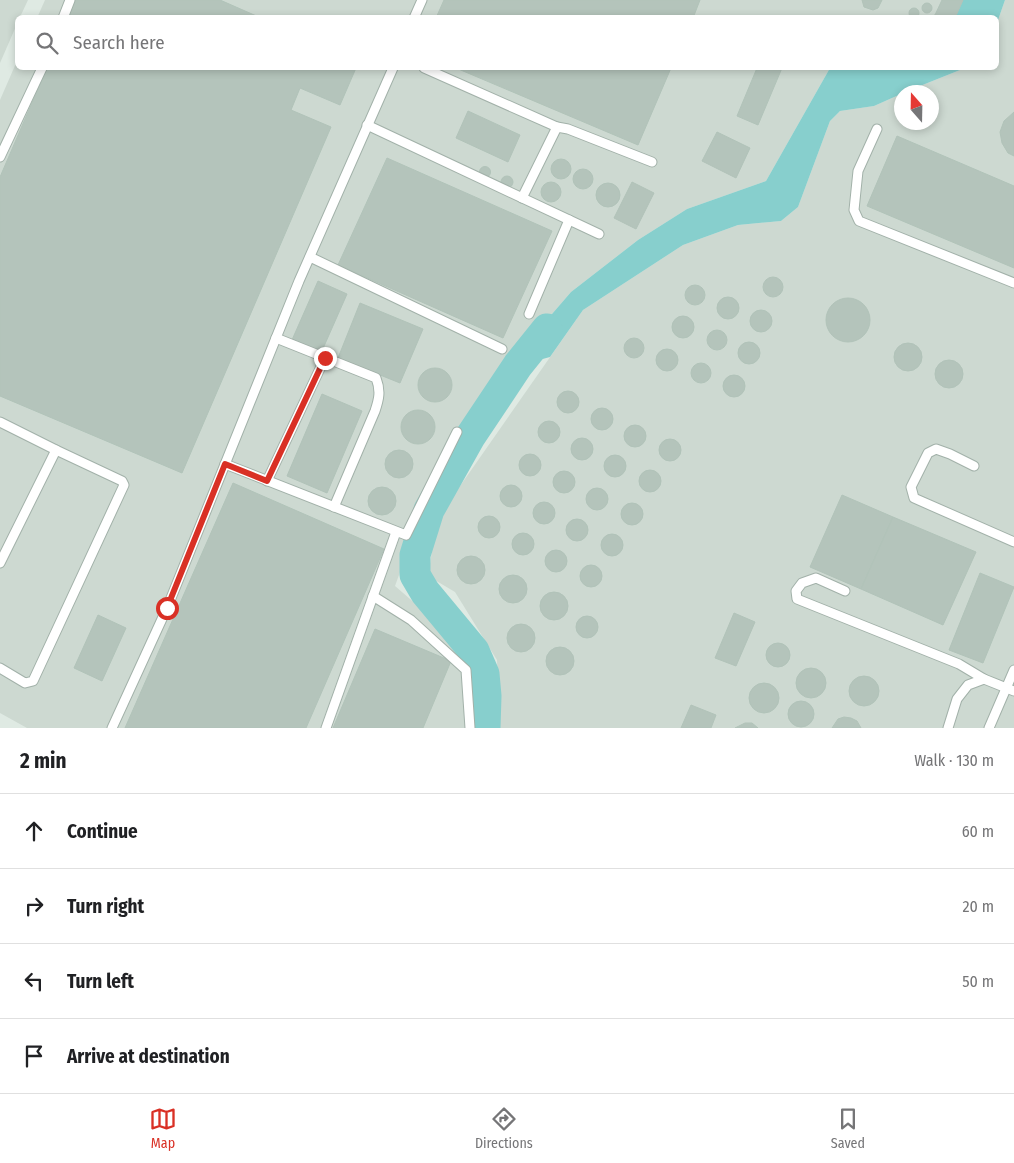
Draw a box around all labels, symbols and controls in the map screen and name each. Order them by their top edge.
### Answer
search box [15,15,999,70]
icon: search [33,29,61,57]
text: Search here [73,31,165,54]
north arrow [894,85,939,130]
route end [314,347,337,370]
route start [156,597,179,620]
text: 2 min [20,748,67,774]
text: Walk · 130 m [914,751,994,770]
icon: ahead [20,817,48,845]
text: Continue [67,820,138,843]
text: 60 m [962,822,994,841]
icon: right [20,892,48,920]
text: Turn right [67,895,144,918]
text: 20 m [963,897,994,916]
icon: left [20,967,48,995]
text: Turn left [67,970,134,993]
text: 50 m [962,972,994,991]
icon: arrive [20,1042,48,1070]
text: Arrive at destination [67,1045,230,1068]
tab: Map [149,1105,177,1152]
tab: Directions [475,1105,533,1152]
tab: Saved [831,1105,865,1152]

